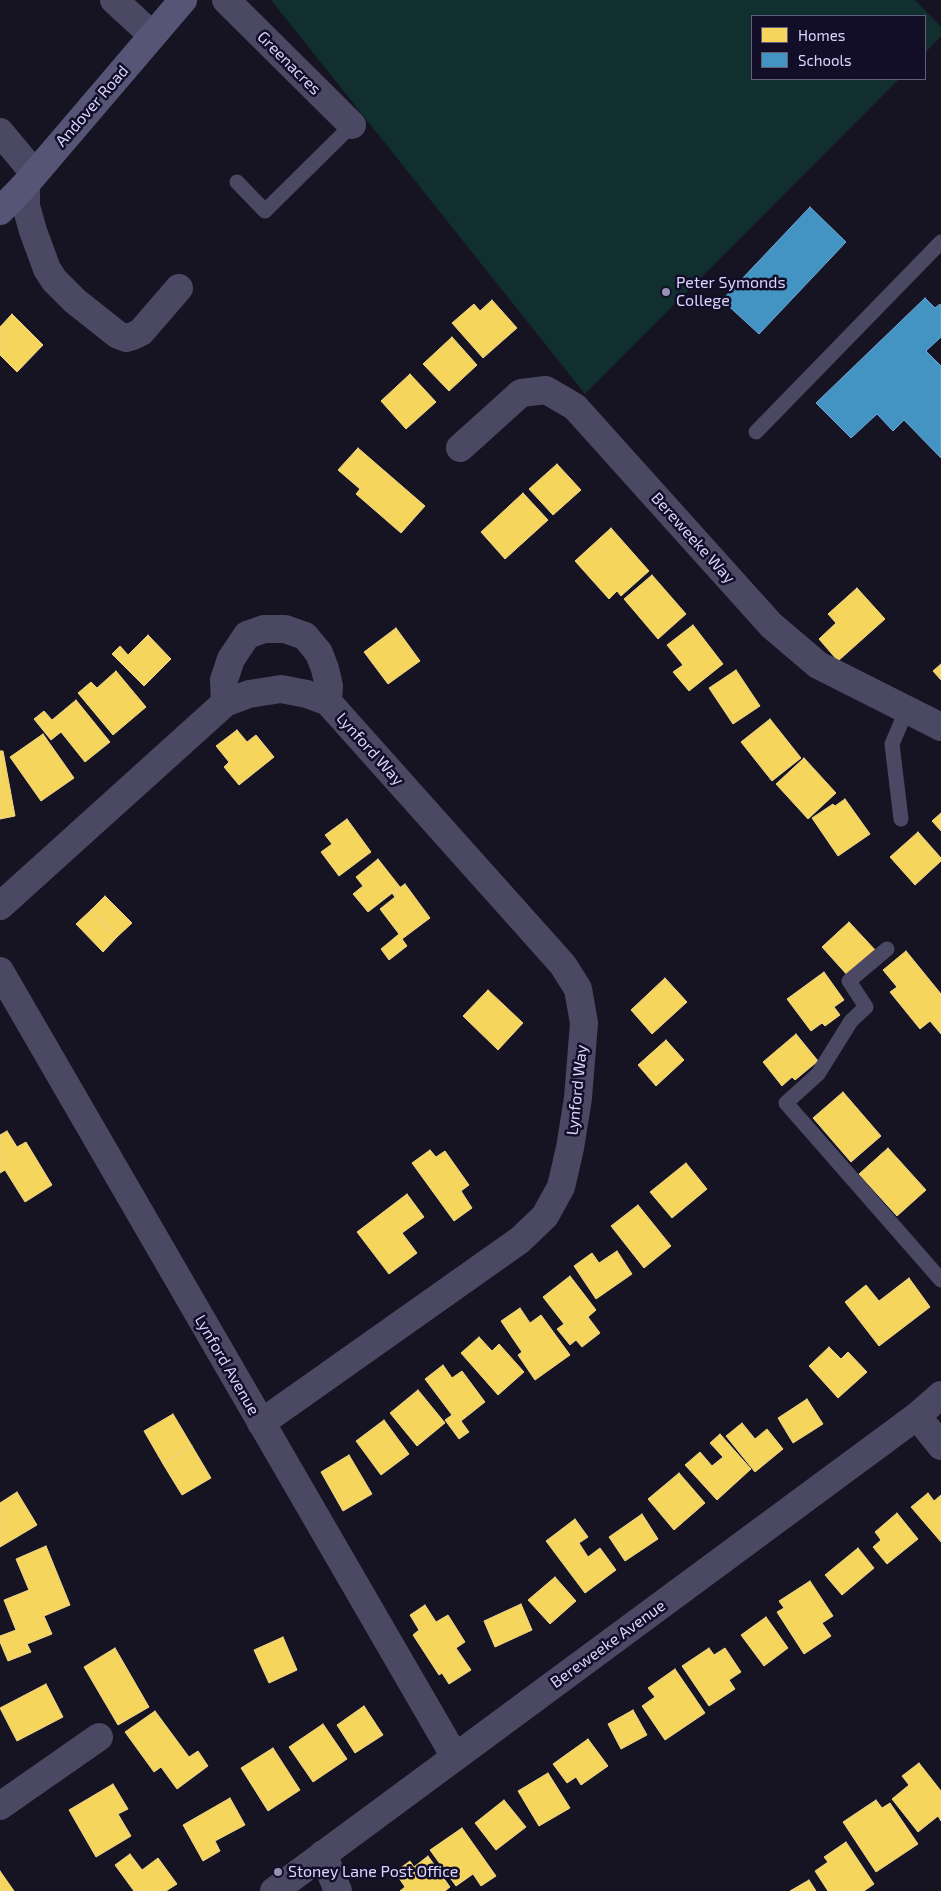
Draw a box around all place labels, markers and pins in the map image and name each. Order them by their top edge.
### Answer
place label: Peter Symonds College [676,273,786,311]
marker: Peter Symonds College [660,286,672,298]
place label: Stoney Lane Post Office [288,1862,458,1882]
marker: Stoney Lane Post Office [272,1866,284,1878]

